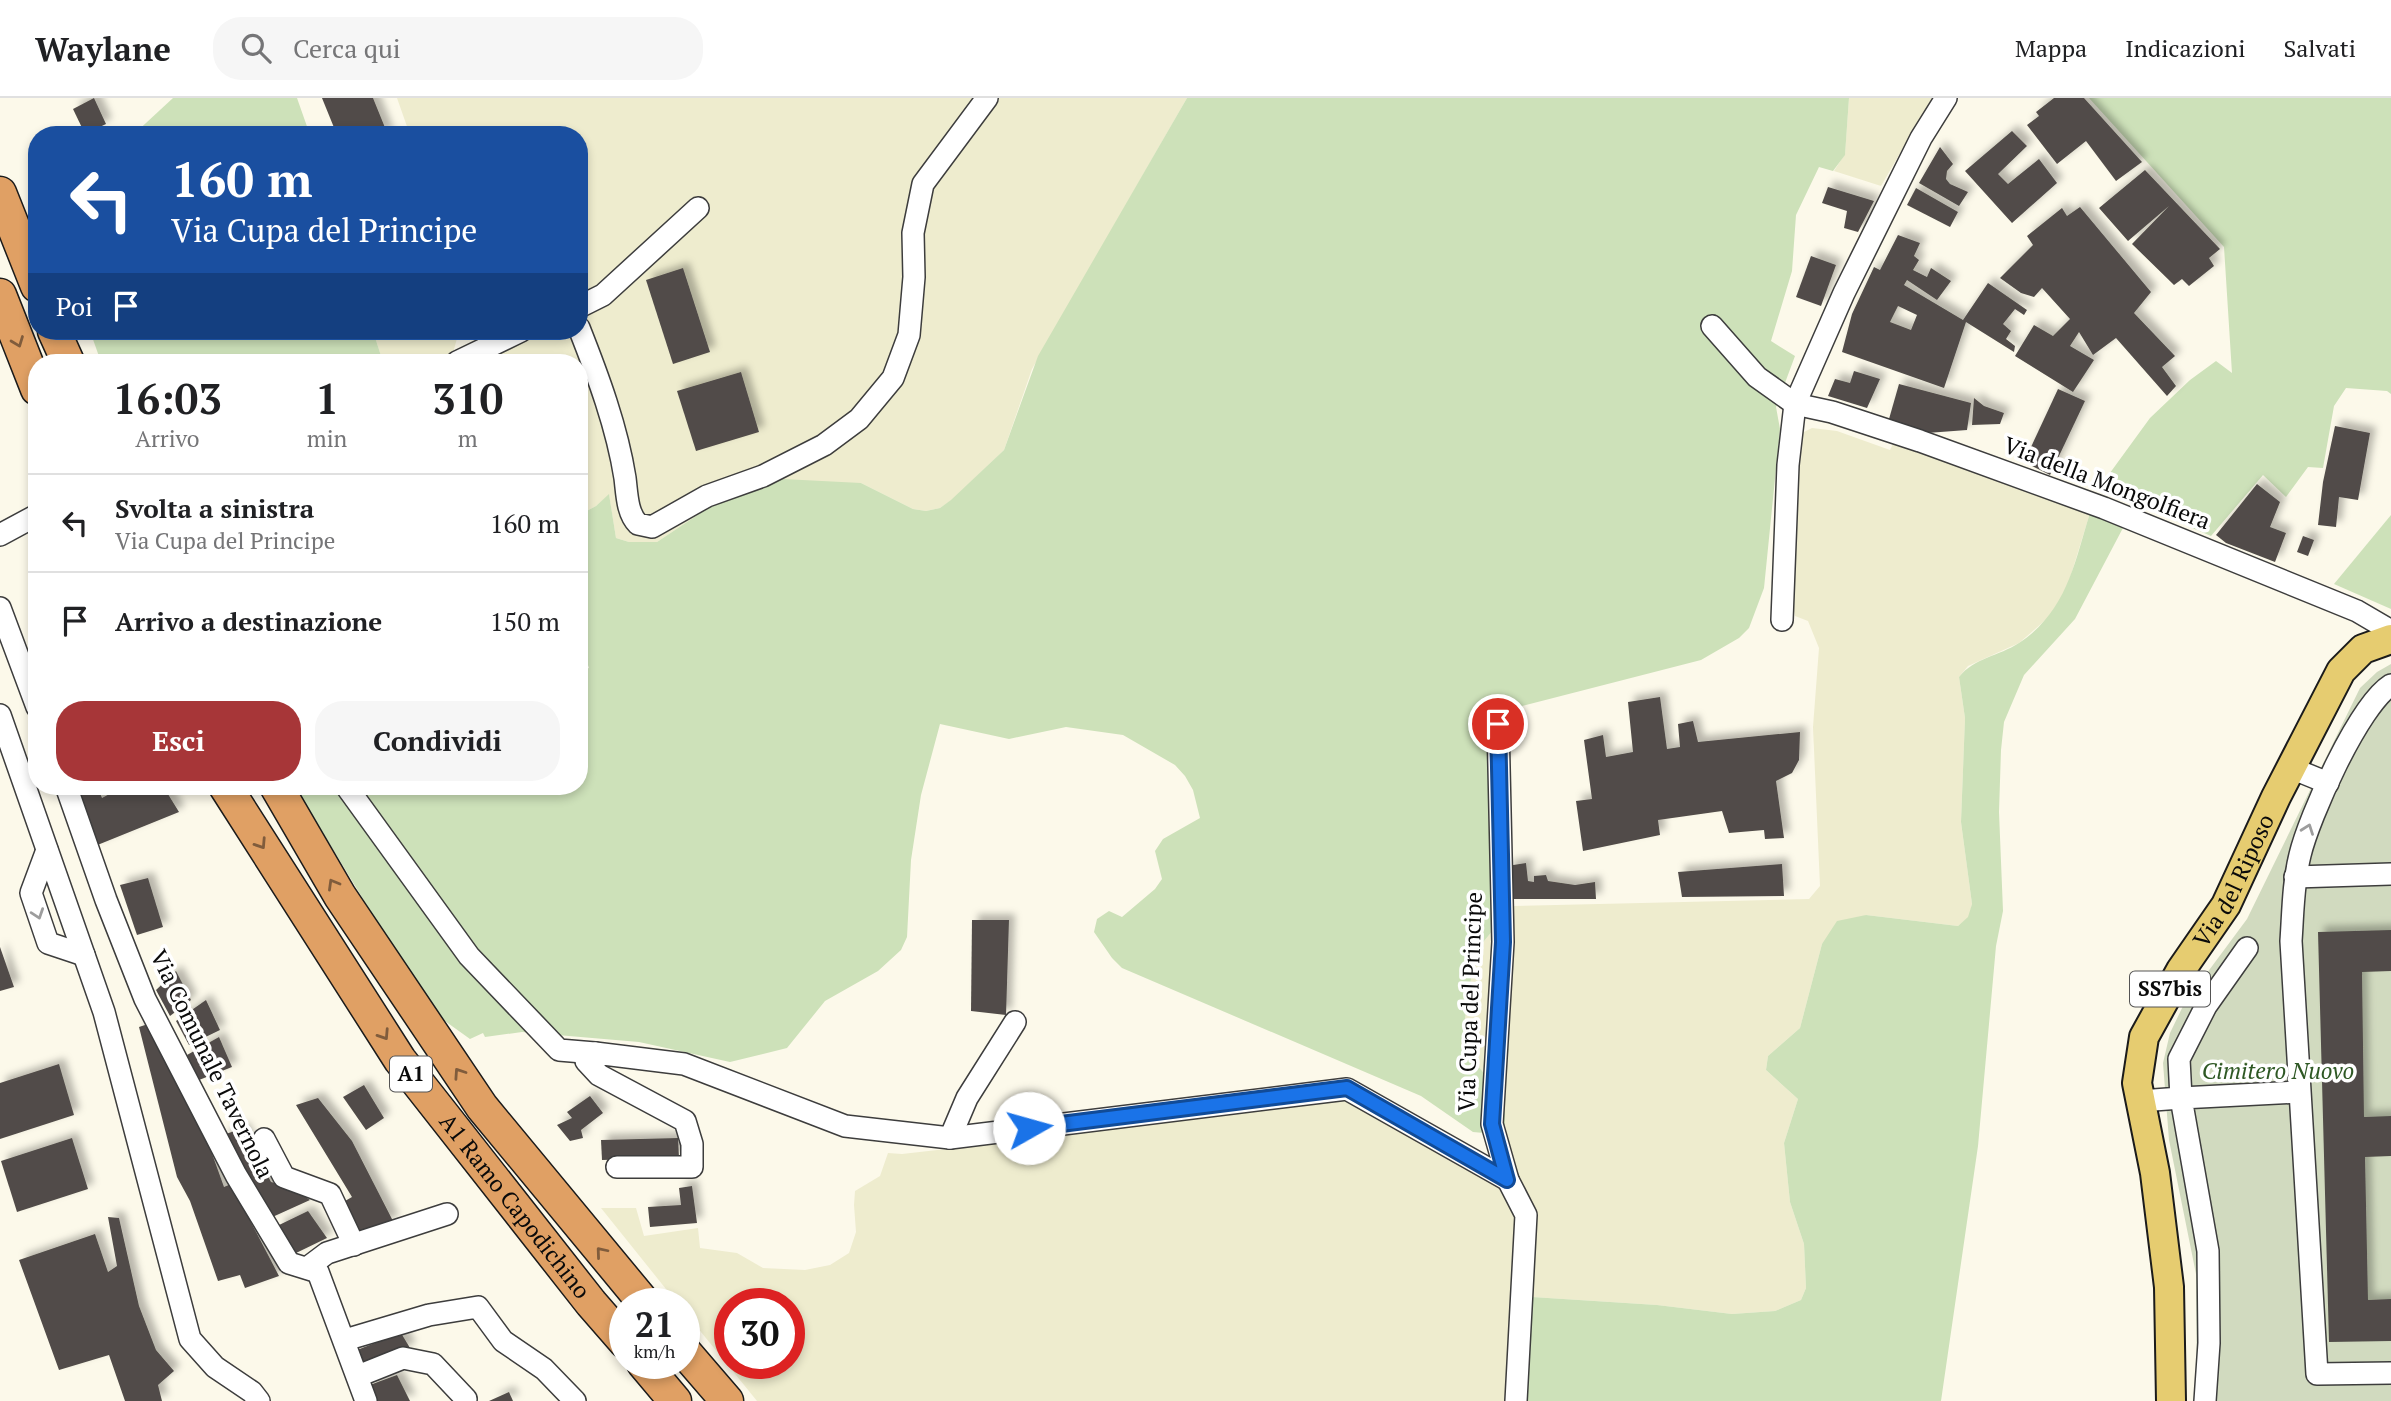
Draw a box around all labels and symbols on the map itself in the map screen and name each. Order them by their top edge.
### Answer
one-way arrow [10,336,24,348]
street label: Via della Mongolfiera [1999,429,2215,536]
pin [1468,694,1528,754]
street label: Via del Riposo [2185,809,2281,953]
one-way arrow [2300,824,2314,836]
one-way arrow [252,836,265,849]
one-way arrow [329,878,342,891]
street label: Via Cupa del Principe [1450,891,1489,1113]
one-way arrow [30,908,44,920]
street label: Via Comunale Tavernola [144,944,282,1184]
road number: SS7bis [2130,972,2210,1006]
one-way arrow [376,1027,389,1040]
park label: Cimitero Nuovo [2202,1055,2354,1086]
road number: A1 [390,1056,432,1091]
one-way arrow [454,1068,467,1081]
position arrow [992,1091,1066,1165]
street label: A1 Ramo Capodichino [433,1107,598,1305]
one-way arrow [596,1247,609,1259]
speed limit sign: 30 [714,1288,805,1379]

